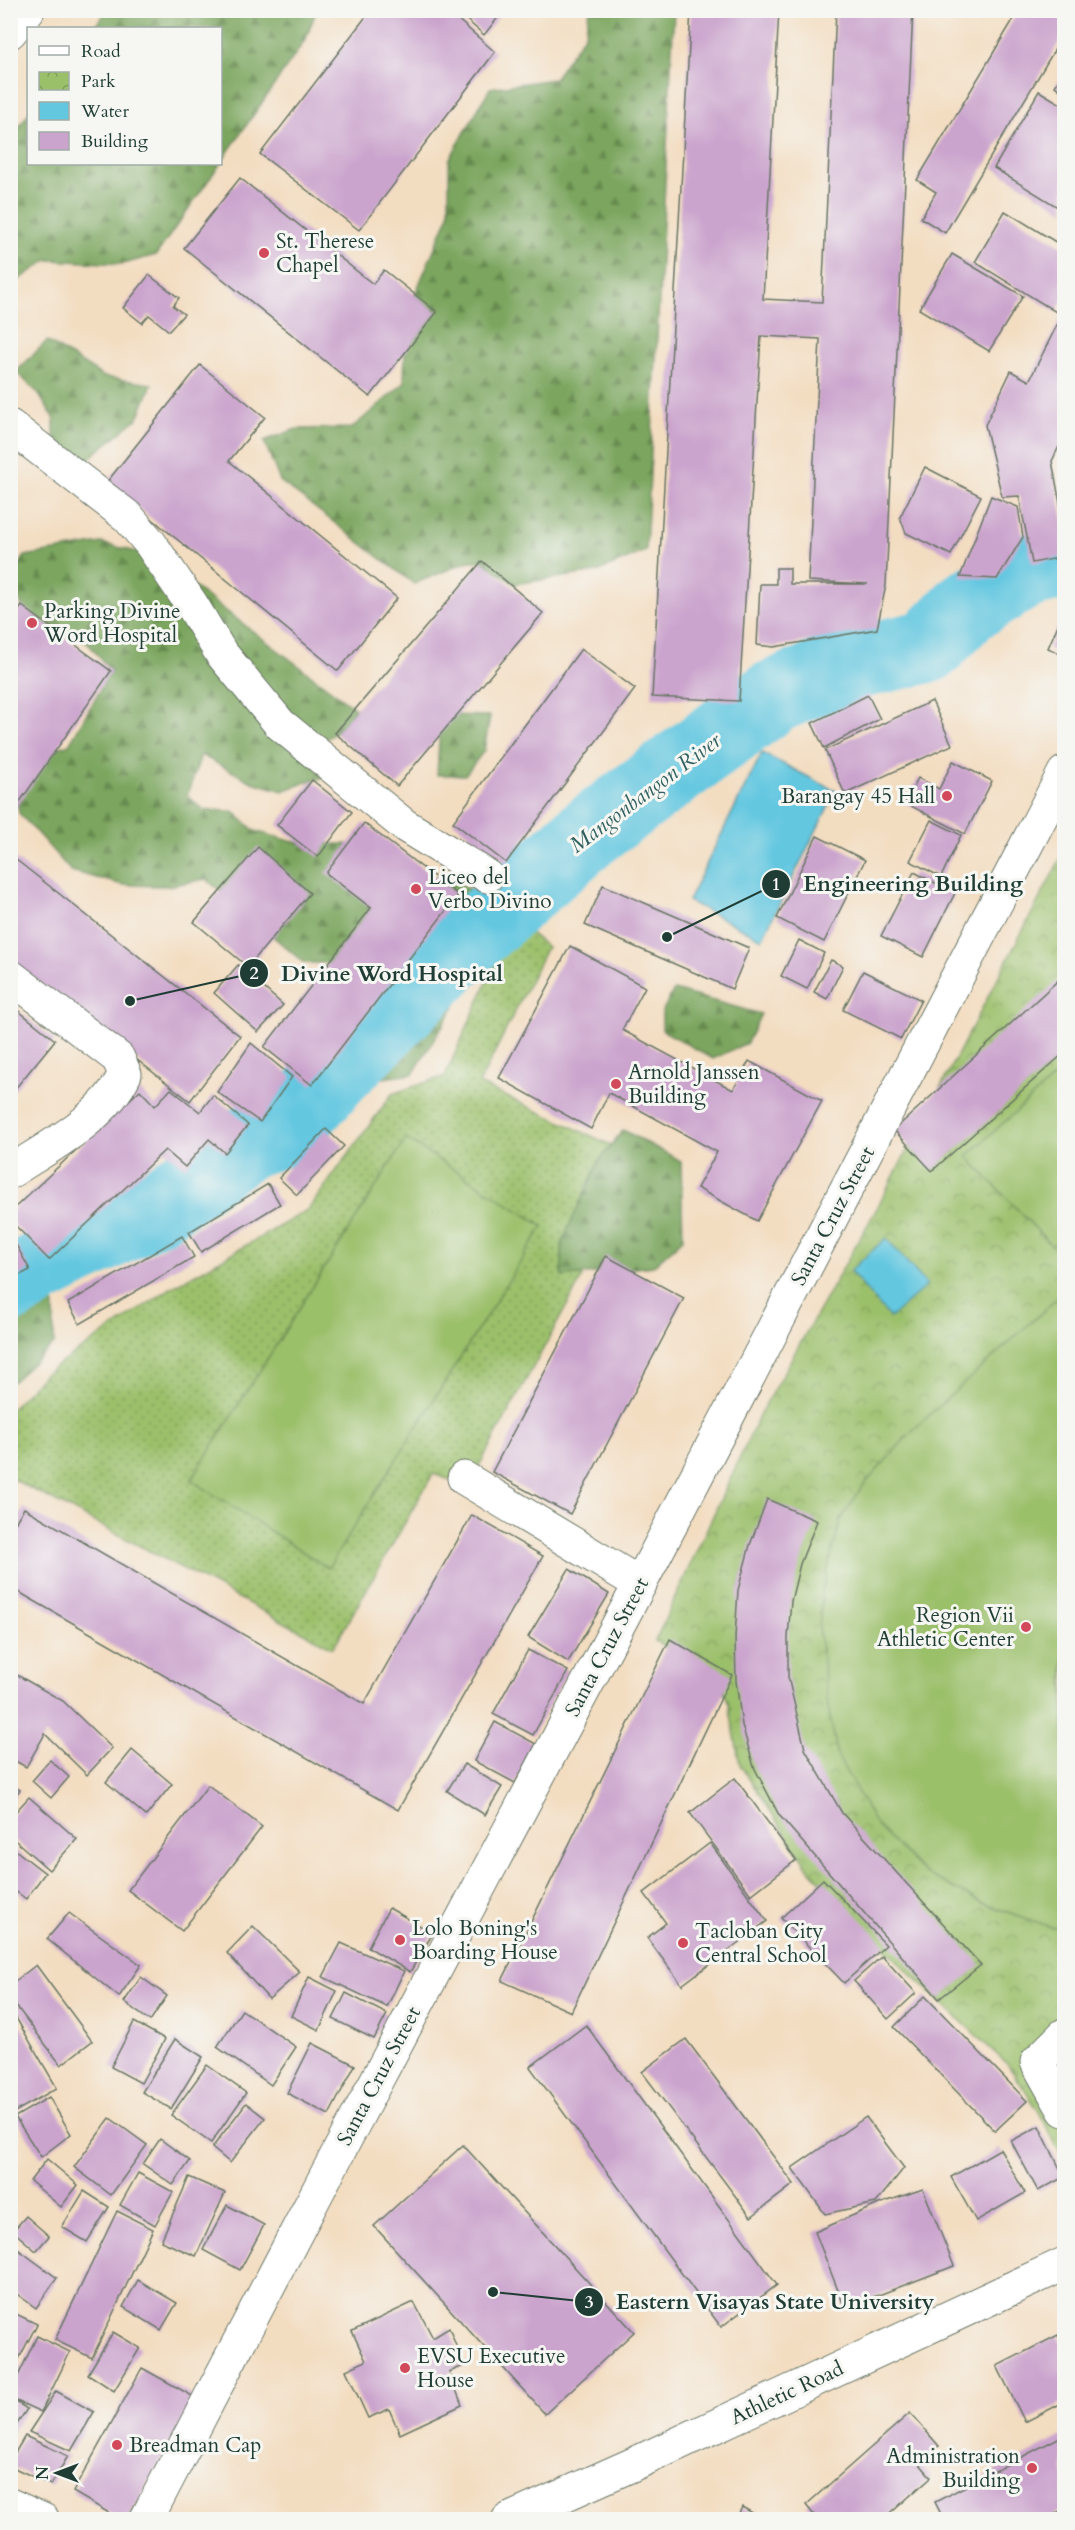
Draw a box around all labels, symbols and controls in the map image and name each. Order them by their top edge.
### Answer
legend [27,27,222,165]
text: Road [81,39,121,64]
text: Park [81,69,116,94]
text: Water [80,99,130,124]
text: Building [81,129,149,154]
place label: St. Therese Chapel [276,227,374,280]
marker: St. Therese Chapel [257,246,271,260]
place label: Parking Divine Word Hospital [43,597,181,650]
marker: Parking Divine Word Hospital [25,616,39,630]
water label: Mangonbangon River [563,725,728,860]
place label: Barangay 45 Hall [781,782,935,811]
marker: Barangay 45 Hall [940,789,954,803]
place label: Liceo del Verbo Divino [428,863,552,916]
callout: Engineering Building [761,864,1035,904]
text: Engineering Building [803,869,1024,899]
text: 1 [771,872,781,897]
marker: Liceo del Verbo Divino [409,882,423,896]
callout: Divine Word Hospital [239,953,515,993]
text: Divine Word Hospital [281,959,504,989]
text: 2 [249,961,259,986]
place label: Arnold Janssen Building [628,1058,760,1111]
marker: Arnold Janssen Building [609,1077,623,1091]
street label: Santa Cruz Street [784,1141,882,1291]
street label: Santa Cruz Street [558,1572,656,1722]
place label: Region Vii Athletic Center [877,1601,1014,1654]
marker: Region Vii Athletic Center [1019,1620,1033,1634]
place label: Lolo Boning's Boarding House [412,1914,558,1967]
place label: Tacloban City Central School [695,1917,827,1970]
marker: Lolo Boning's Boarding House [393,1933,407,1947]
marker: Tacloban City Central School [676,1936,690,1950]
street label: Santa Cruz Street [330,2001,428,2151]
callout: Eastern Visayas State University [574,2282,947,2322]
text: Eastern Visayas State University [616,2287,935,2317]
text: 3 [584,2290,594,2315]
place label: EVSU Executive House [417,2342,565,2395]
street label: Athletic Road [726,2354,848,2432]
marker: EVSU Executive House [398,2361,412,2375]
place label: Breadman Cap [129,2431,261,2460]
marker: Breadman Cap [110,2438,124,2452]
place label: Administration Building [886,2442,1020,2495]
north arrow [27,2443,87,2503]
marker: Administration Building [1025,2461,1039,2475]
text: N [32,2466,54,2480]

